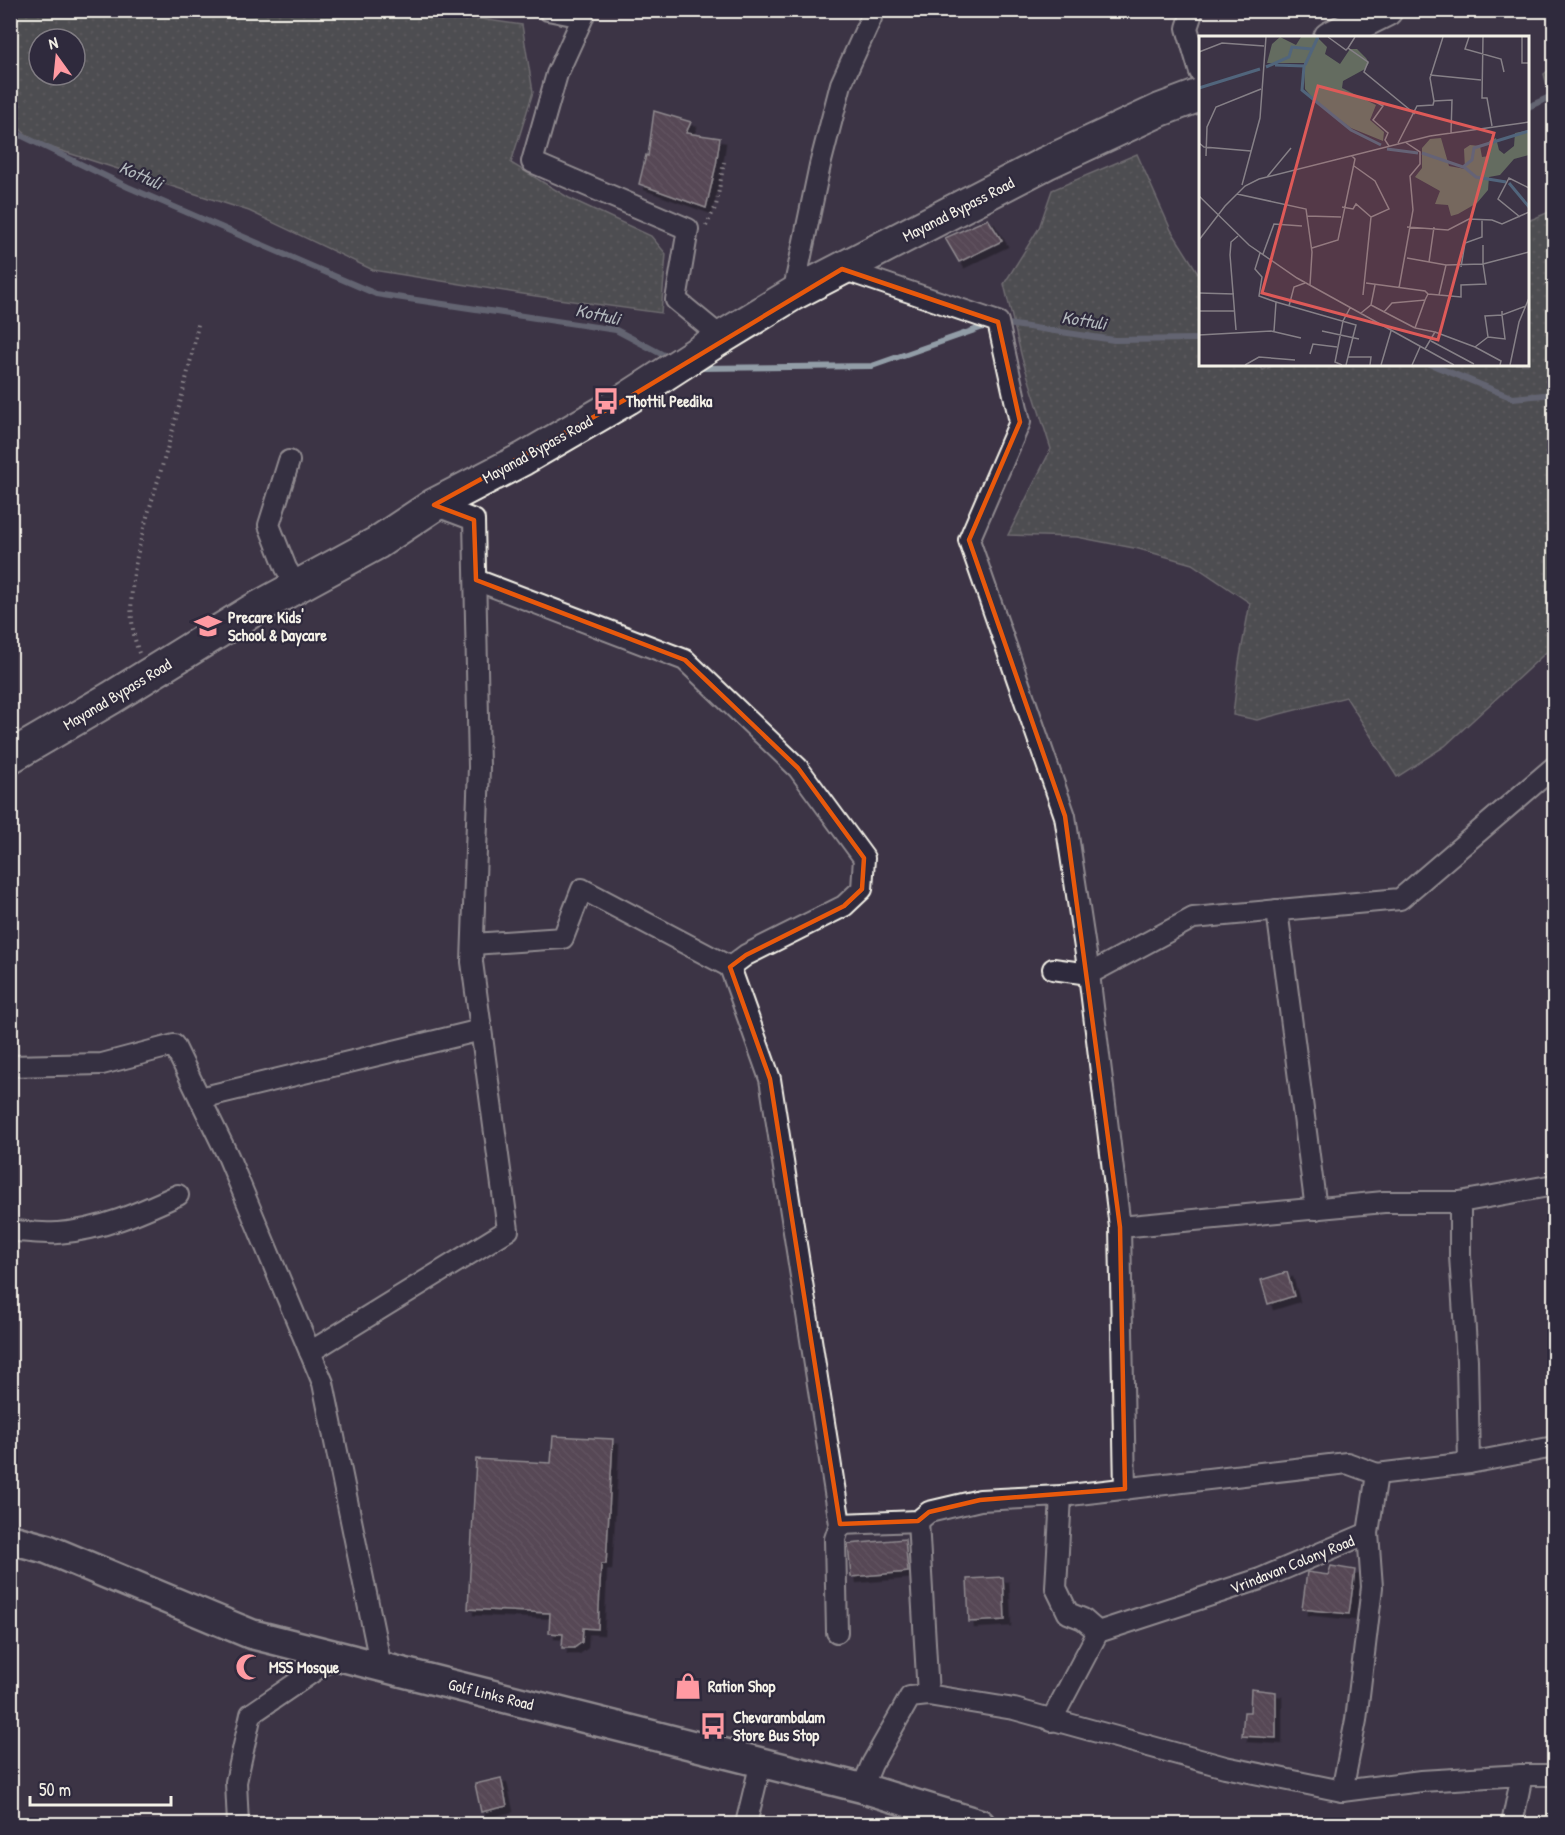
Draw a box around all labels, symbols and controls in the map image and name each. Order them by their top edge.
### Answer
north arrow [27,27,87,87]
text: N [46,31,61,54]
inset map [1199,36,1529,366]
water label: Kottuli [115,154,168,196]
street label: Mayanad Bypass Road [898,171,1018,247]
water label: Kottuli [573,297,625,331]
water label: Kottuli [1060,304,1110,336]
bus stop icon: Thottil Peedika [591,386,621,416]
place label: Thottil Peedika [625,390,713,412]
street label: Mayanad Bypass Road [478,410,596,488]
place label: Precare Kids' School & Daycare [228,606,328,647]
school or university icon: Precare Kids' School & Daycare [193,611,223,641]
street label: Mayanad Bypass Road [59,653,175,735]
street label: Vrindavan Colony Road [1227,1529,1357,1599]
mosque icon: MSS Mosque [234,1652,264,1682]
place label: MSS Mosque [269,1656,340,1679]
shop icon: Ration Shop [673,1671,703,1701]
street label: Golf Links Road [446,1673,536,1715]
place label: Ration Shop [708,1675,775,1698]
place label: Chevarambalam Store Bus Stop [733,1706,825,1747]
bus stop icon: Chevarambalam Store Bus Stop [698,1711,728,1741]
scale bar [30,1769,171,1807]
text: 50 m [39,1777,71,1802]

